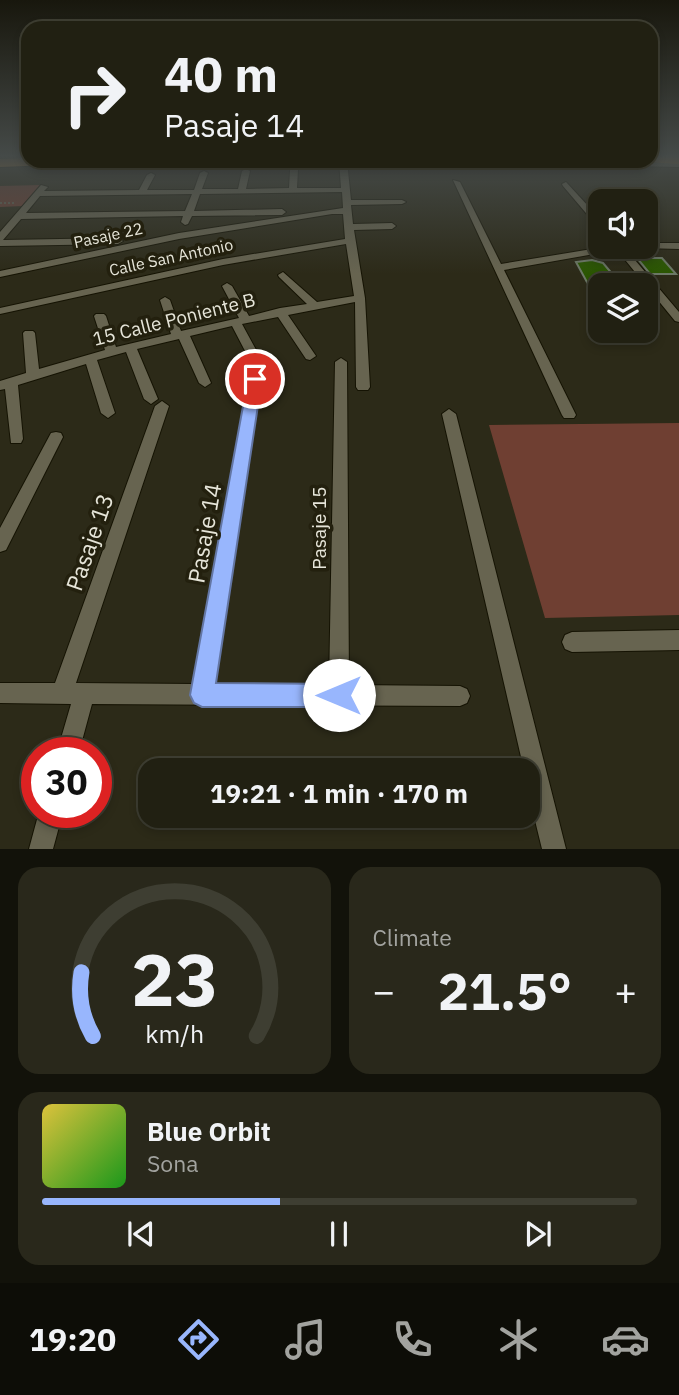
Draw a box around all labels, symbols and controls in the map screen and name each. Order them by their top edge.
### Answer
text: 40 m [164,42,278,105]
icon: right [49,49,140,140]
text: Pasaje 14 [164,104,304,146]
map controls [588,189,658,343]
button: sound [588,189,658,259]
street label: Pasaje 22 [72,218,144,252]
street label: Calle San Antonio [107,234,235,280]
button: layers [588,273,658,343]
street label: 15 Calle Poniente B [90,287,258,351]
pin [225,349,285,409]
icon: arrive [236,360,274,398]
street label: Pasaje 14 [180,481,228,585]
street label: Pasaje 15 [307,486,331,570]
street label: Pasaje 13 [58,489,120,595]
position arrow [302,658,376,732]
speed limit sign: 30 [21,737,112,828]
text: 19:21 · 1 min · 170 m [210,776,468,810]
text: Climate [373,922,452,952]
text: 23 [131,932,218,1027]
text: 21.5° [438,957,572,1024]
text: − [373,966,395,1015]
text: + [614,966,637,1015]
text: km/h [145,1017,204,1050]
text: Blue Orbit [147,1114,271,1148]
text: Sona [147,1148,199,1178]
icon: previous [122,1215,160,1253]
icon: pause [320,1215,358,1253]
icon: next [519,1215,557,1253]
icon: directions [174,1315,223,1364]
icon: music [281,1315,330,1364]
icon: phone [388,1315,437,1364]
icon: climate [494,1315,543,1364]
icon: car [601,1315,650,1364]
text: 19:20 [29,1318,116,1360]

